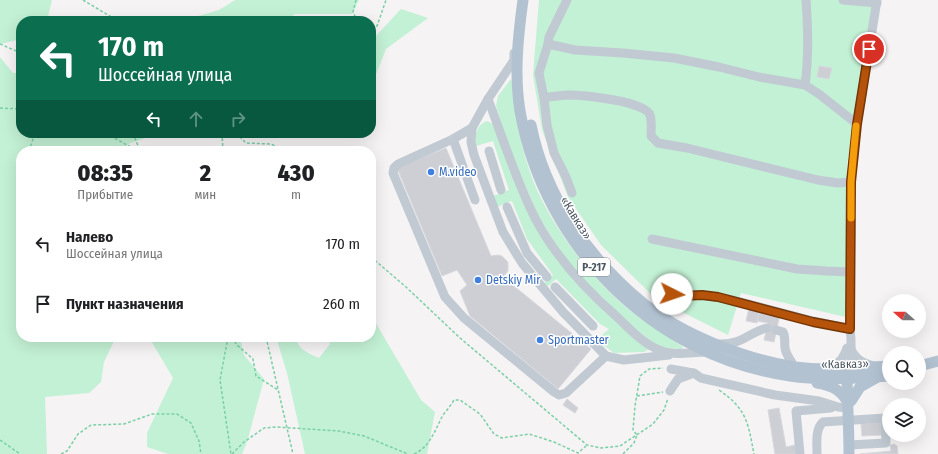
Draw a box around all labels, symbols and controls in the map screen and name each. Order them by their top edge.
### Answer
text: 170 m [98,30,164,63]
icon: left [32,32,84,84]
pin [852,32,886,66]
icon: arrive [858,38,880,60]
text: Шоссейная улица [98,64,232,86]
icon: left [143,108,165,130]
icon: ahead [185,108,207,130]
icon: right [227,108,249,130]
text: 08:35 [77,159,133,187]
text: 2 [200,159,211,187]
text: 430 [278,159,315,187]
place label: M.video [439,165,477,179]
marker: M.video [426,167,436,177]
text: Прибытие [77,187,133,202]
text: мин [194,187,216,202]
text: m [291,187,301,202]
street label: «Кавказ» [557,194,595,242]
text: Налево [66,228,113,246]
icon: left [32,233,54,255]
text: 170 m [325,235,360,253]
text: Шоссейная улица [66,246,163,261]
road number: Р-217 [578,258,610,276]
place label: Detskiy Mir [486,273,541,287]
position arrow [651,273,693,315]
marker: Detskiy Mir [473,275,483,285]
icon: arrive [32,293,54,315]
north arrow [882,294,926,338]
map controls [882,294,926,442]
text: Пункт назначения [66,295,184,313]
text: 260 m [323,295,360,313]
place label: Sportmaster [548,333,610,347]
marker: Sportmaster [535,335,545,345]
button: search [882,346,926,390]
street label: «Кавказ» [821,357,869,371]
button: layers [882,398,926,442]

